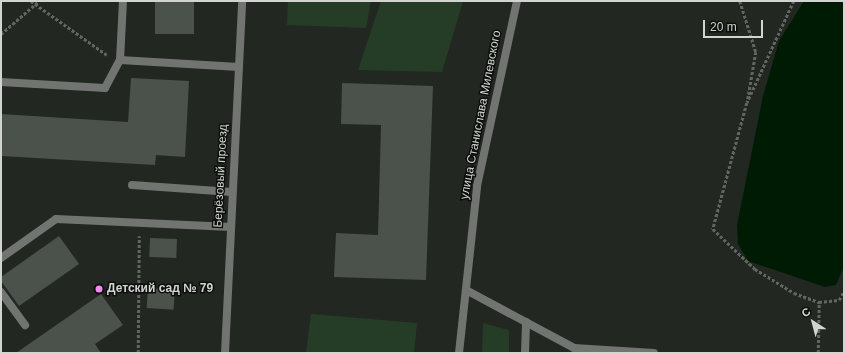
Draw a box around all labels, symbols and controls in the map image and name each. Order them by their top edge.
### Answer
scale bar [705,12,765,38]
text: 20 m [710,20,737,34]
street label: улица Станислава Милевского [458,29,504,201]
street label: Берёзовый проезд [211,124,231,228]
place label: Детский сад № 79 [107,282,213,296]
marker: Детский сад № 79 [94,284,104,294]
north arrow [793,302,833,342]
text: С [799,305,813,319]

